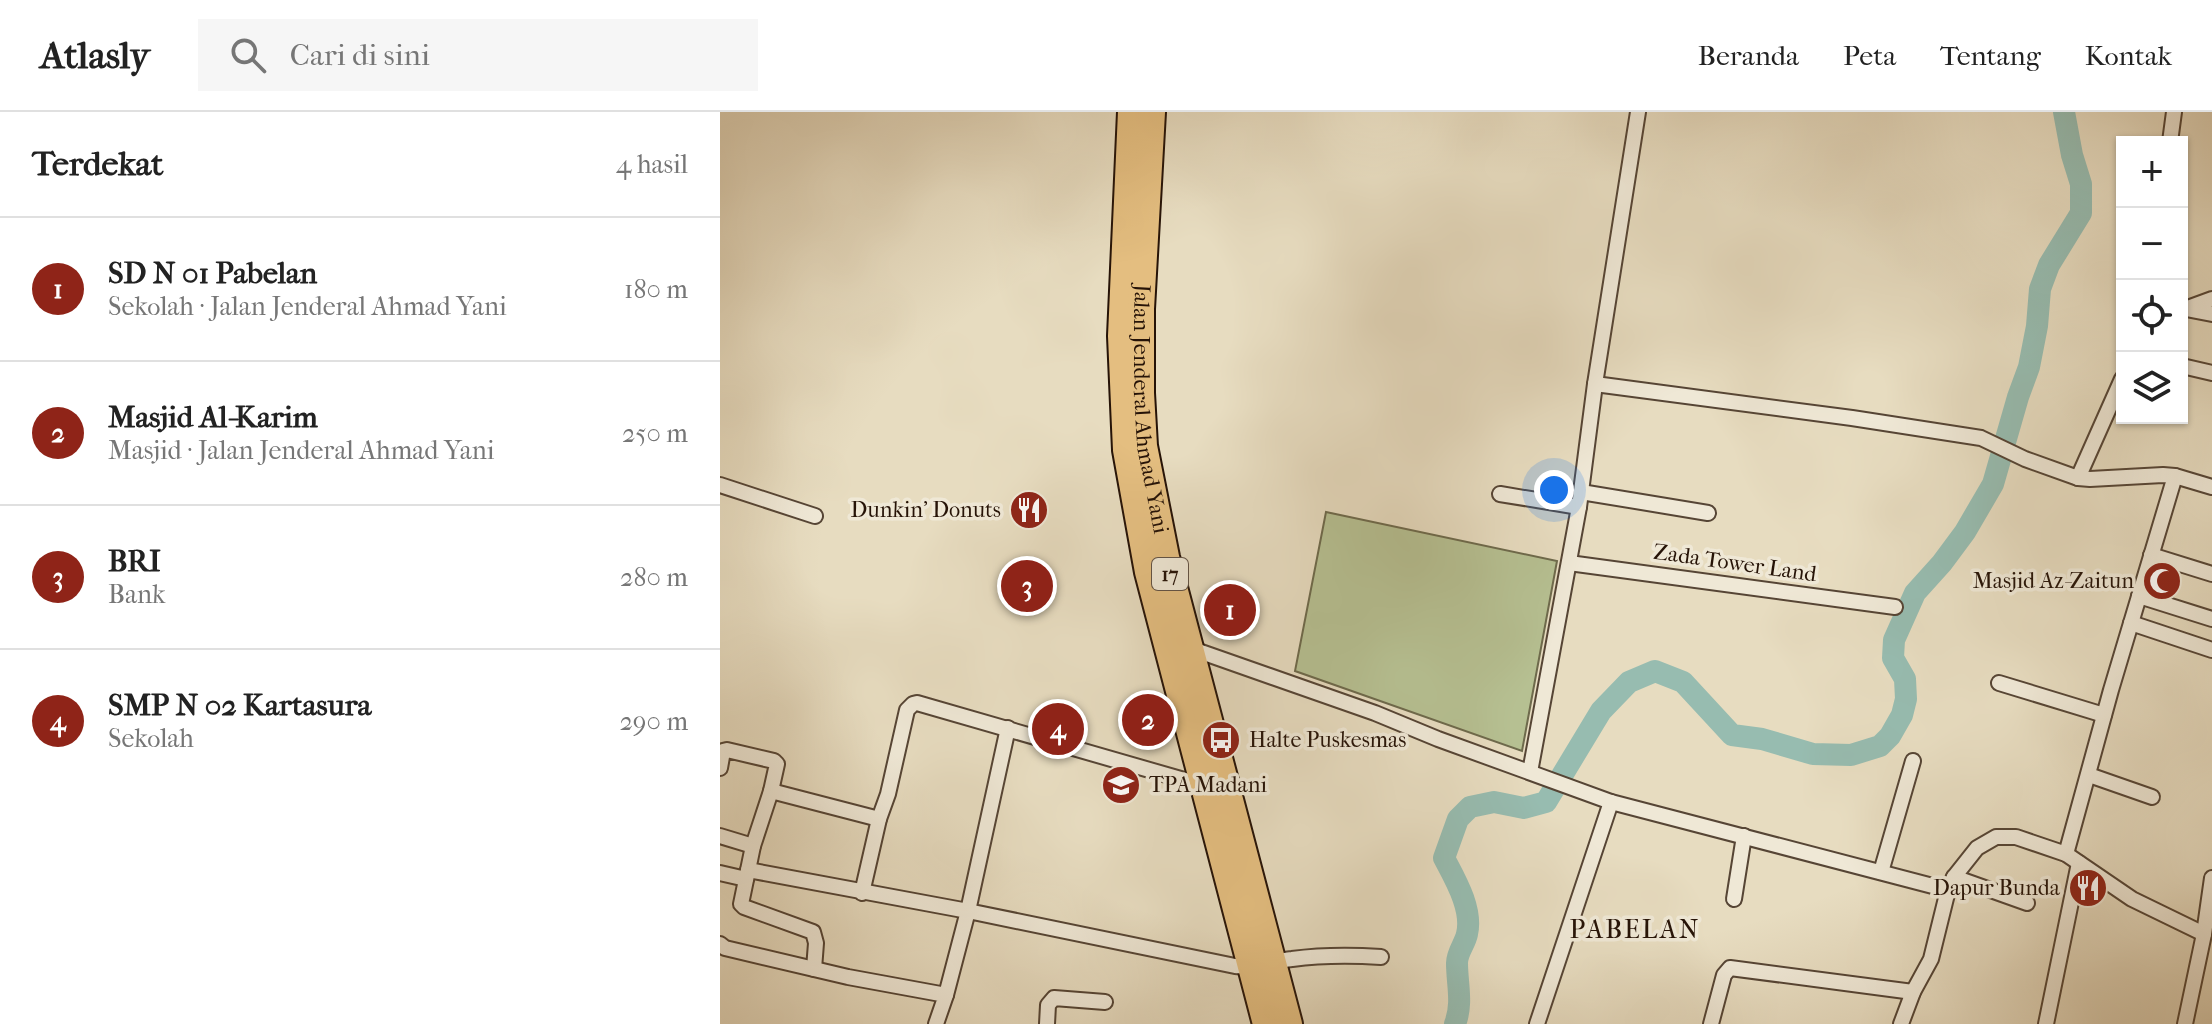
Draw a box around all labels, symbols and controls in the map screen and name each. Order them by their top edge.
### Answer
search box [198,19,758,91]
text: Atlasly [40,33,150,78]
icon: search [226,33,270,77]
text: Cari di sini [290,38,430,73]
text: Beranda [1698,39,1799,72]
text: Peta [1843,39,1896,72]
text: Tentang [1940,39,2041,72]
text: Kontak [2085,39,2172,72]
map controls [2116,136,2188,424]
button: + [2116,136,2188,208]
text: Terdekat [32,144,163,184]
text: 4 hasil [616,149,688,180]
button: − [2116,208,2188,280]
text: SD N 01 Pabelan [108,256,317,291]
text: 1 [53,274,63,305]
text: 180 m [624,274,688,305]
button: locate [2116,280,2188,352]
street label: Jalan Jenderal Ahmad Yani [1128,282,1174,536]
text: Sekolah · Jalan Jenderal Ahmad Yani [108,291,507,322]
button: layers [2116,352,2188,424]
text: Masjid Al-Karim [108,400,318,435]
text: 2 [51,418,65,449]
text: 250 m [622,418,688,449]
text: Masjid · Jalan Jenderal Ahmad Yani [108,435,494,466]
your location [1534,470,1574,510]
restaurant icon: Dunkin' Donuts [1008,489,1050,531]
place label: Dunkin' Donuts [850,497,1001,523]
street label: Zada Tower Land [1652,539,1819,587]
text: BRI [108,544,161,579]
pin: 3 [1001,556,1053,616]
road number: 17 [1152,558,1188,590]
mosque icon: Masjid Az-Zaitun [2141,560,2183,602]
text: 3 [53,562,63,593]
text: 280 m [620,562,688,593]
place label: Masjid Az-Zaitun [1973,568,2134,594]
text: Bank [108,579,165,610]
pin: 1 [1204,580,1256,640]
text: SMP N 02 Kartasura [108,688,371,723]
pin: 2 [1122,690,1174,750]
pin: 4 [1032,699,1084,759]
text: 4 [50,706,66,737]
text: 290 m [619,706,688,737]
bus stop icon: Halte Puskesmas [1200,719,1242,761]
text: Sekolah [108,723,194,754]
place label: Halte Puskesmas [1249,727,1406,753]
school or university icon: TPA Madani [1100,764,1142,806]
place label: TPA Madani [1149,772,1268,798]
restaurant icon: Dapur Bunda [2067,867,2109,909]
place label: Dapur Bunda [1933,875,2061,901]
district label: PABELAN [1570,914,1700,945]

